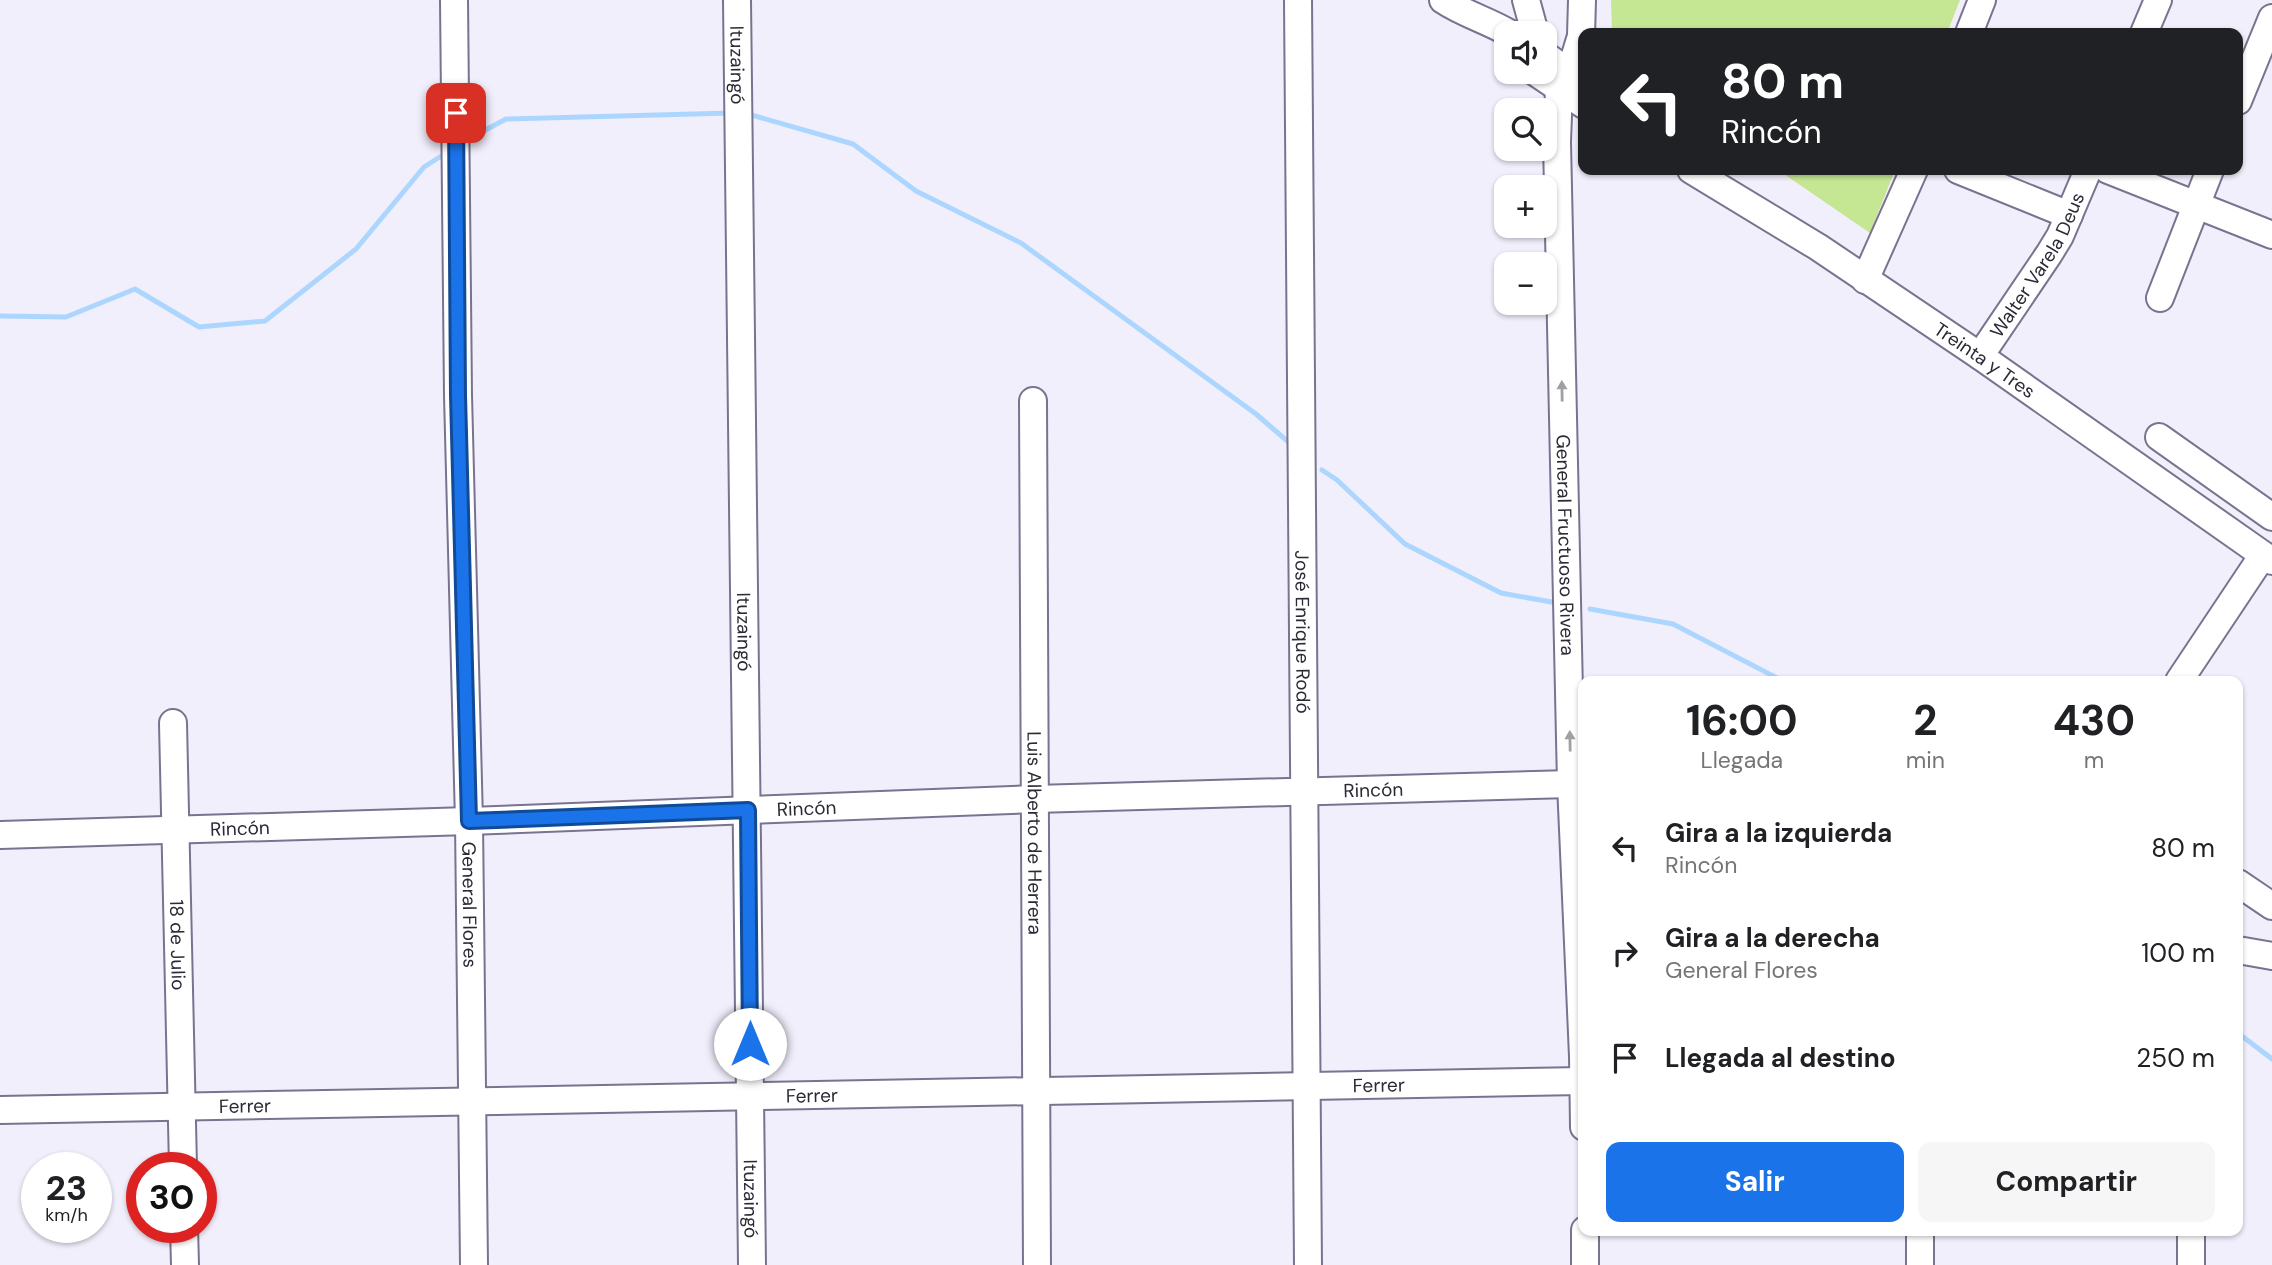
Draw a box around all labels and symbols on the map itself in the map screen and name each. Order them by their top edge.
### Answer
street label: Ituzaingó [725,25,751,105]
pin [426,83,486,143]
street label: Walter Varela Deus [1984,188,2090,342]
street label: Treinta y Tres [1929,316,2040,404]
one-way arrow [1556,380,1568,402]
street label: General Fructuoso Rivera [1551,434,1581,656]
street label: José Enrique Rodó [1290,550,1316,714]
street label: Ituzaingó [732,592,757,672]
one-way arrow [1564,730,1576,752]
street label: Luis Alberto de Herrera [1022,731,1048,935]
street label: Rincón [1343,776,1403,803]
street label: Rincón [776,794,837,822]
street label: Rincón [210,814,270,841]
street label: General Flores [457,842,483,968]
street label: 18 de Julio [164,899,192,991]
position arrow [713,1007,787,1081]
street label: Ferrer [1352,1072,1405,1098]
street label: Ferrer [786,1082,838,1108]
street label: Ferrer [219,1093,271,1118]
speed limit sign: 30 [126,1152,217,1243]
street label: Ituzaingó [738,1159,764,1238]

